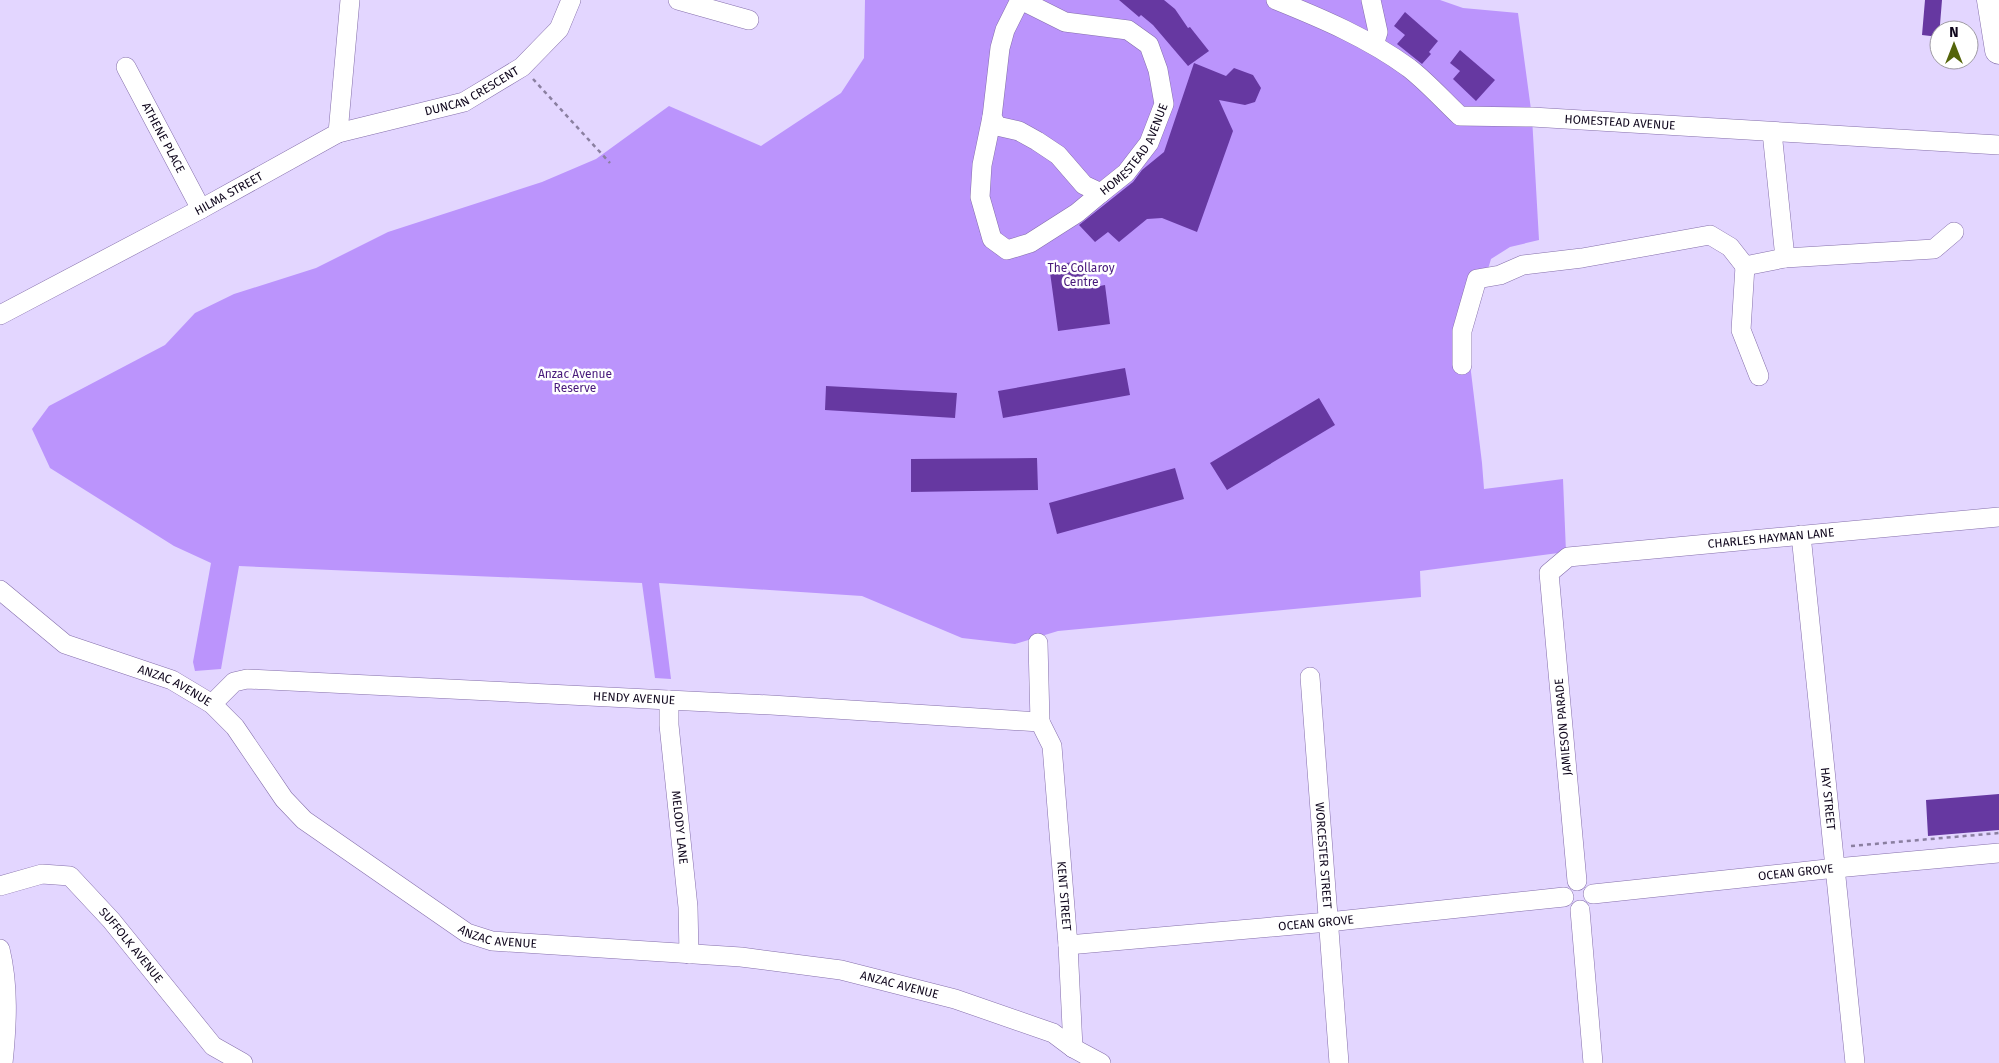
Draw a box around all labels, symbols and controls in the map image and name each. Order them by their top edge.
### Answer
north arrow [1929,20,1979,70]
text: N [1949,24,1959,41]
street label: DUNCAN CRESCENT [423,63,522,118]
street label: ATHENE PLACE [139,100,188,175]
street label: HOMESTEAD AVENUE [1097,101,1171,198]
street label: HOMESTEAD AVENUE [1564,112,1676,133]
street label: HILMA STREET [192,169,266,218]
park label: The Collaroy Centre [1047,261,1115,289]
park label: Anzac Avenue Reserve [538,367,612,395]
street label: CHARLES HAYMAN LANE [1707,525,1835,551]
street label: ANZAC AVENUE [136,662,214,709]
street label: JAMIESON PARADE [1552,678,1574,776]
street label: HENDY AVENUE [593,689,676,707]
street label: HAY STREET [1818,767,1838,831]
street label: MELODY LANE [669,790,691,865]
street label: WORCESTER STREET [1312,802,1334,910]
street label: KENT STREET [1054,861,1074,932]
street label: OCEAN GROVE [1757,861,1834,883]
street label: SUFFOLK AVENUE [96,905,166,986]
street label: OCEAN GROVE [1278,912,1354,933]
street label: ANZAC AVENUE [455,922,537,951]
street label: ANZAC AVENUE [859,968,940,1002]

